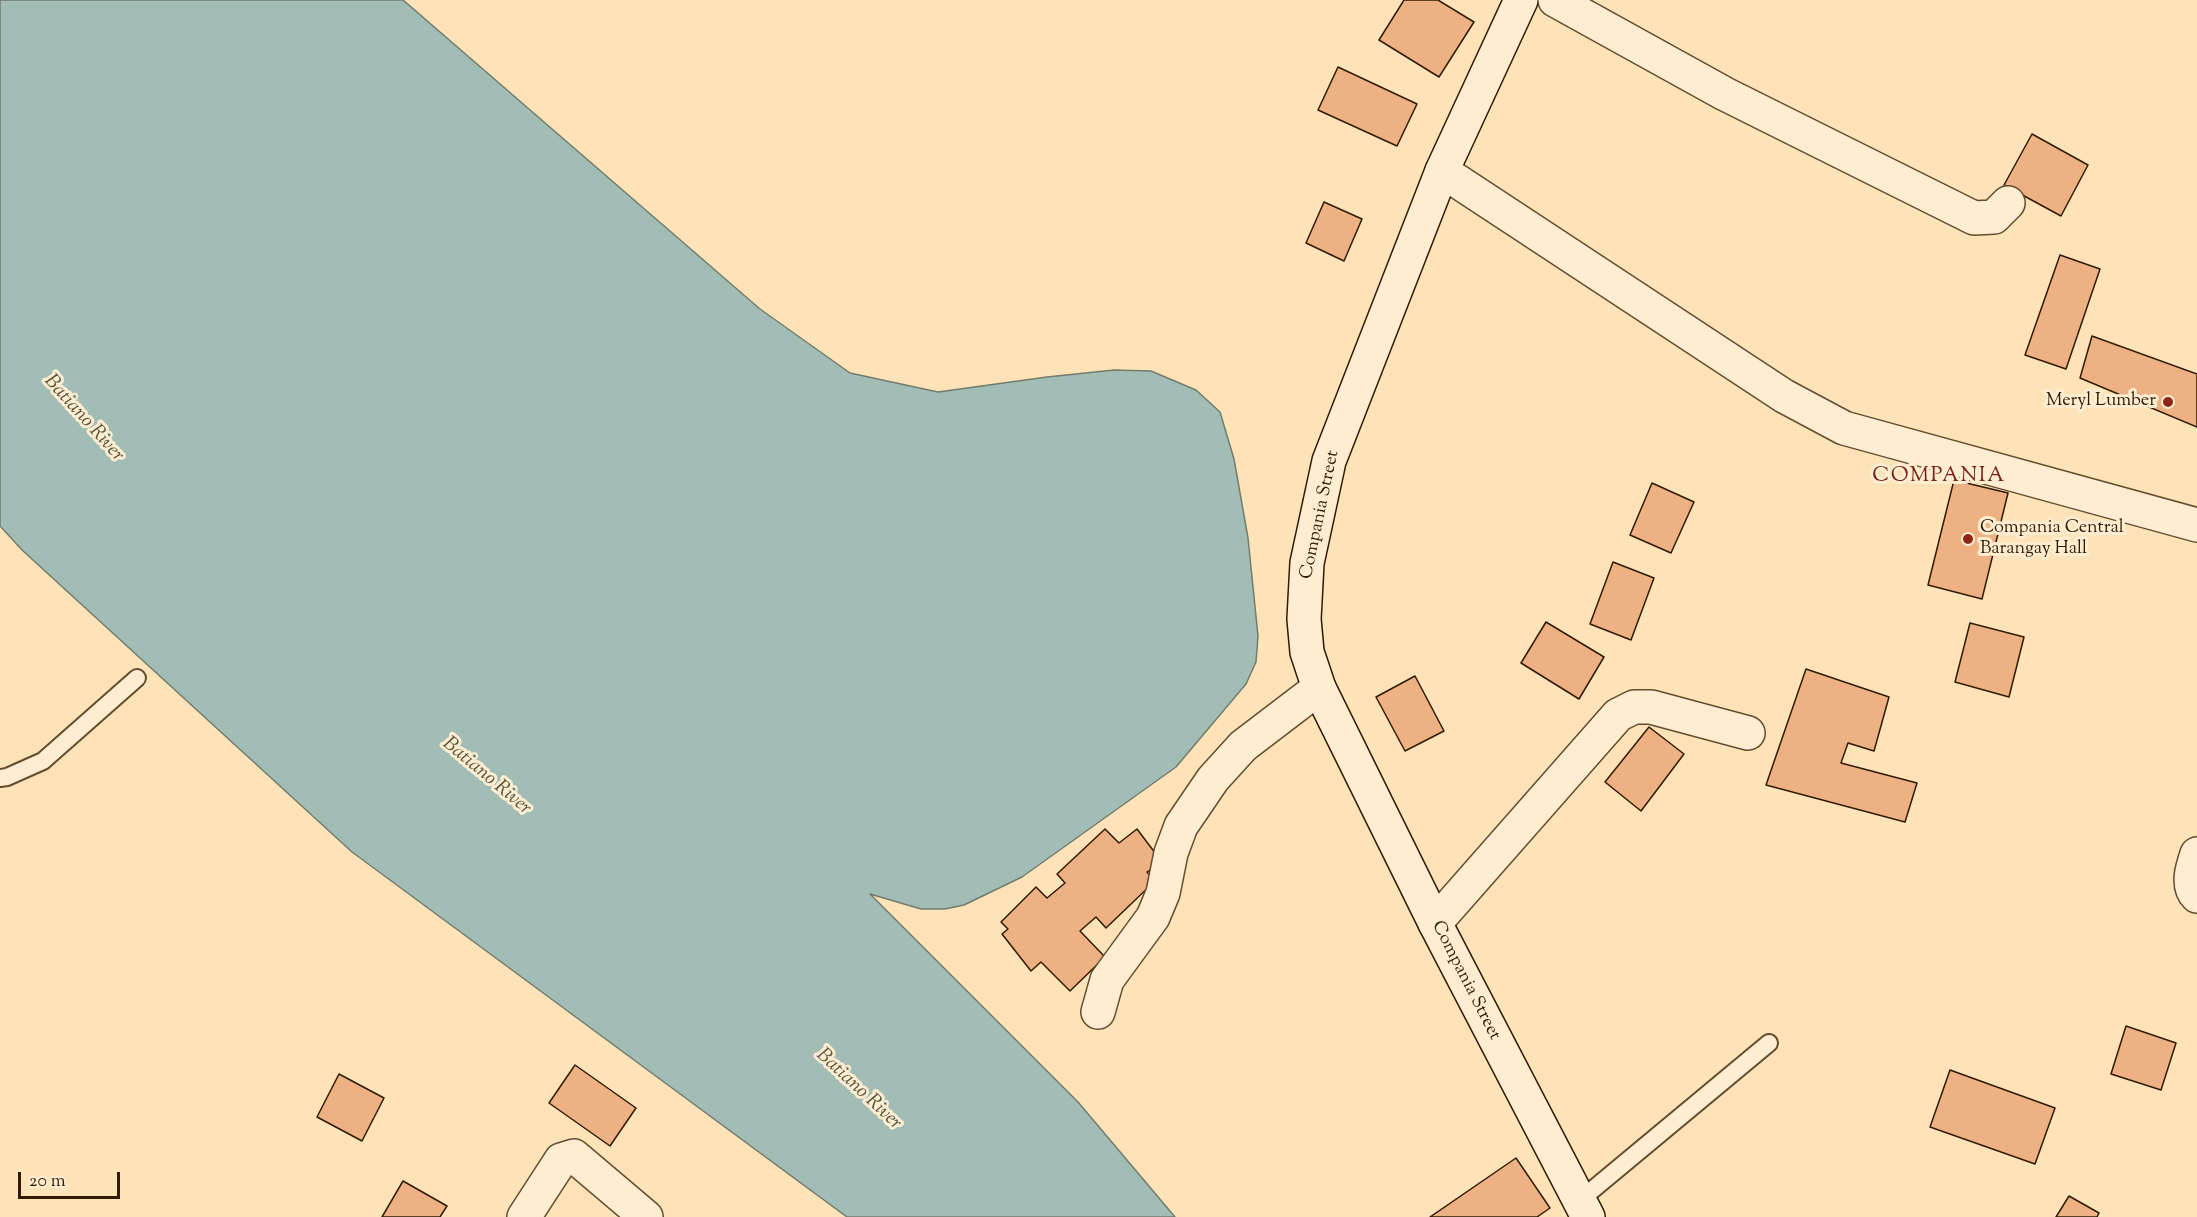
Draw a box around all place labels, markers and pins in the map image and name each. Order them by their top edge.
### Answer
place label: Meryl Lumber [2046,391,2156,413]
marker: Meryl Lumber [2161,395,2175,409]
place label: Compania Central Barangay Hall [1980,518,2124,560]
marker: Compania Central Barangay Hall [1961,532,1975,546]

